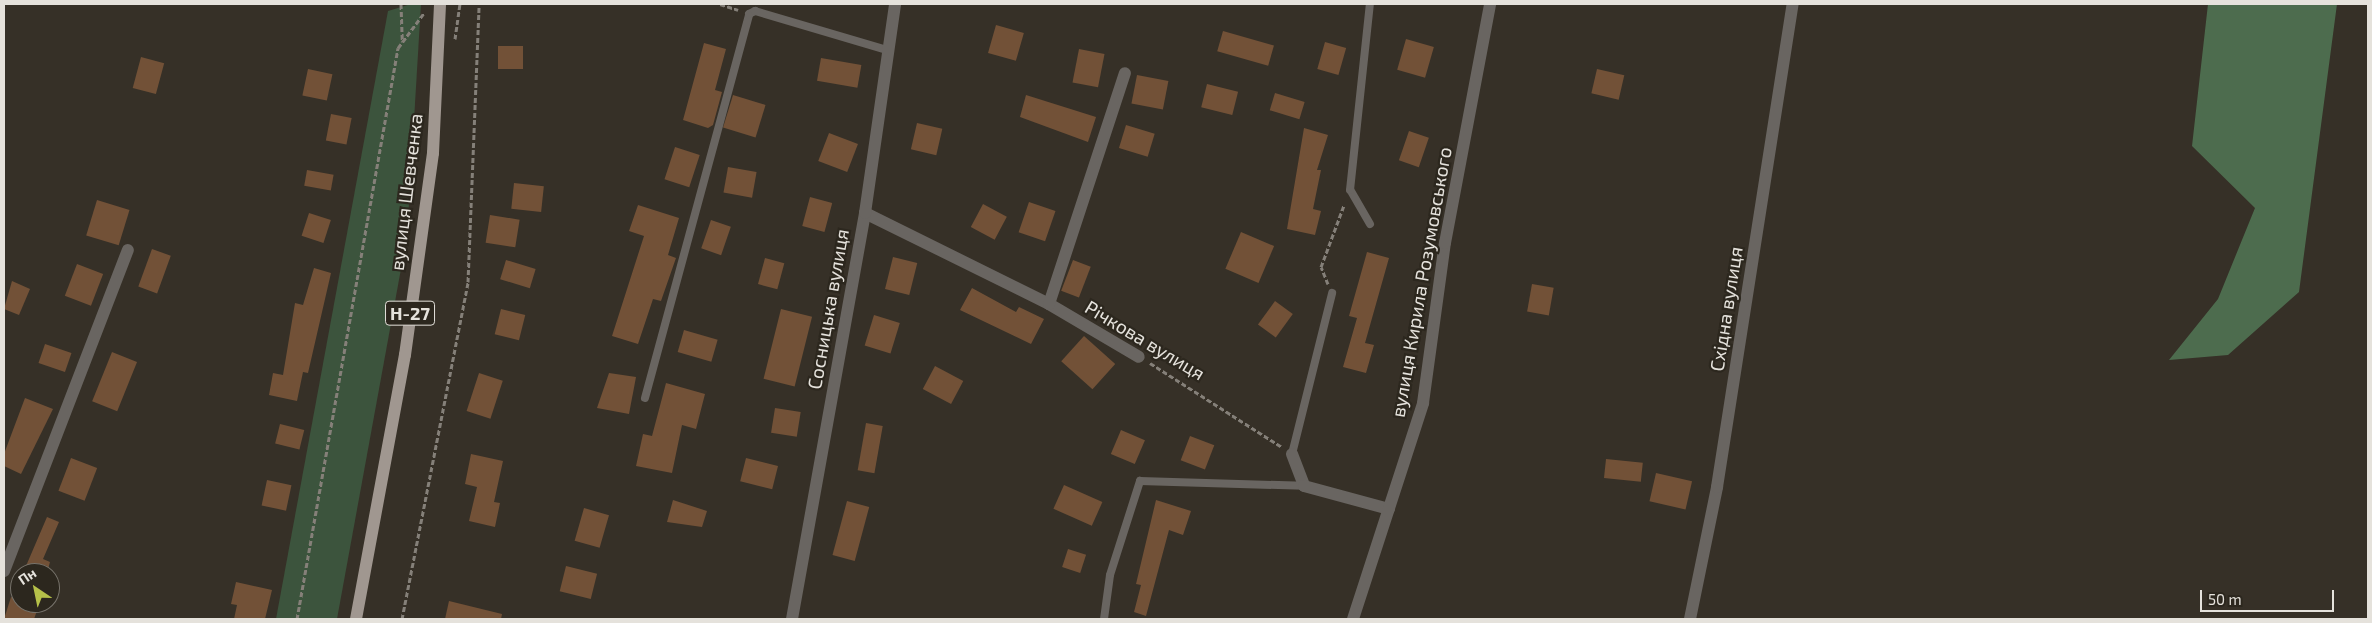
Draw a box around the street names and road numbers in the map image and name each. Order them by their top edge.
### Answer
street label: вулиця Шевченка [385,112,427,272]
street label: вулиця Кирила Розумовського [1386,145,1456,419]
street label: Сосницька вулиця [803,227,853,391]
street label: Східна вулиця [1705,245,1747,373]
street label: Річкова вулиця [1081,295,1209,385]
road number: Н-27 [385,298,435,328]

